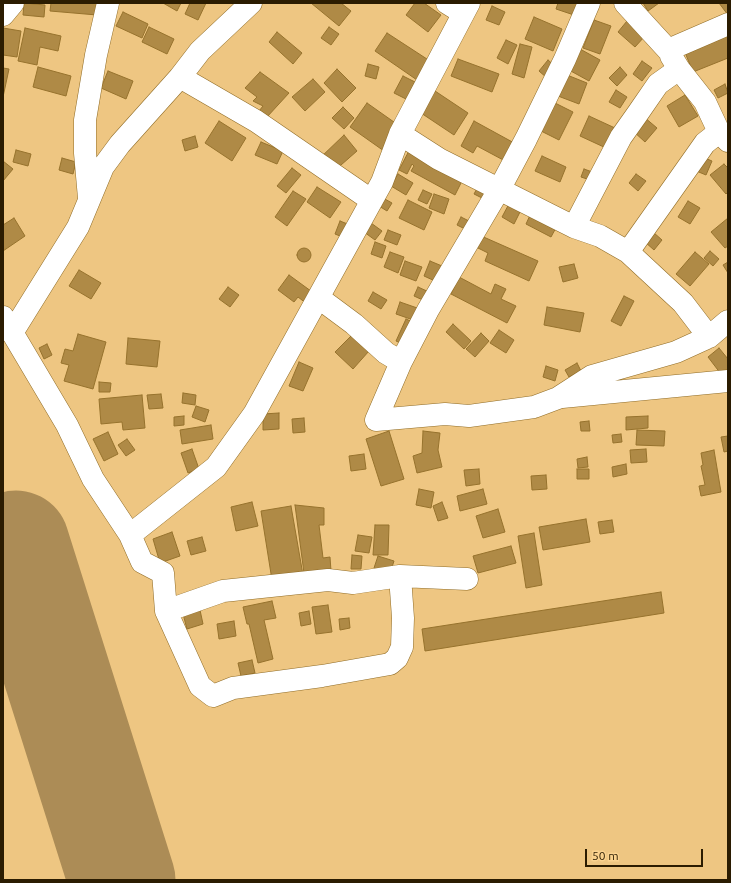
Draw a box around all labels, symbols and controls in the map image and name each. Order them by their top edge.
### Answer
scale bar [587,841,705,867]
text: 50 m [592,849,619,862]

